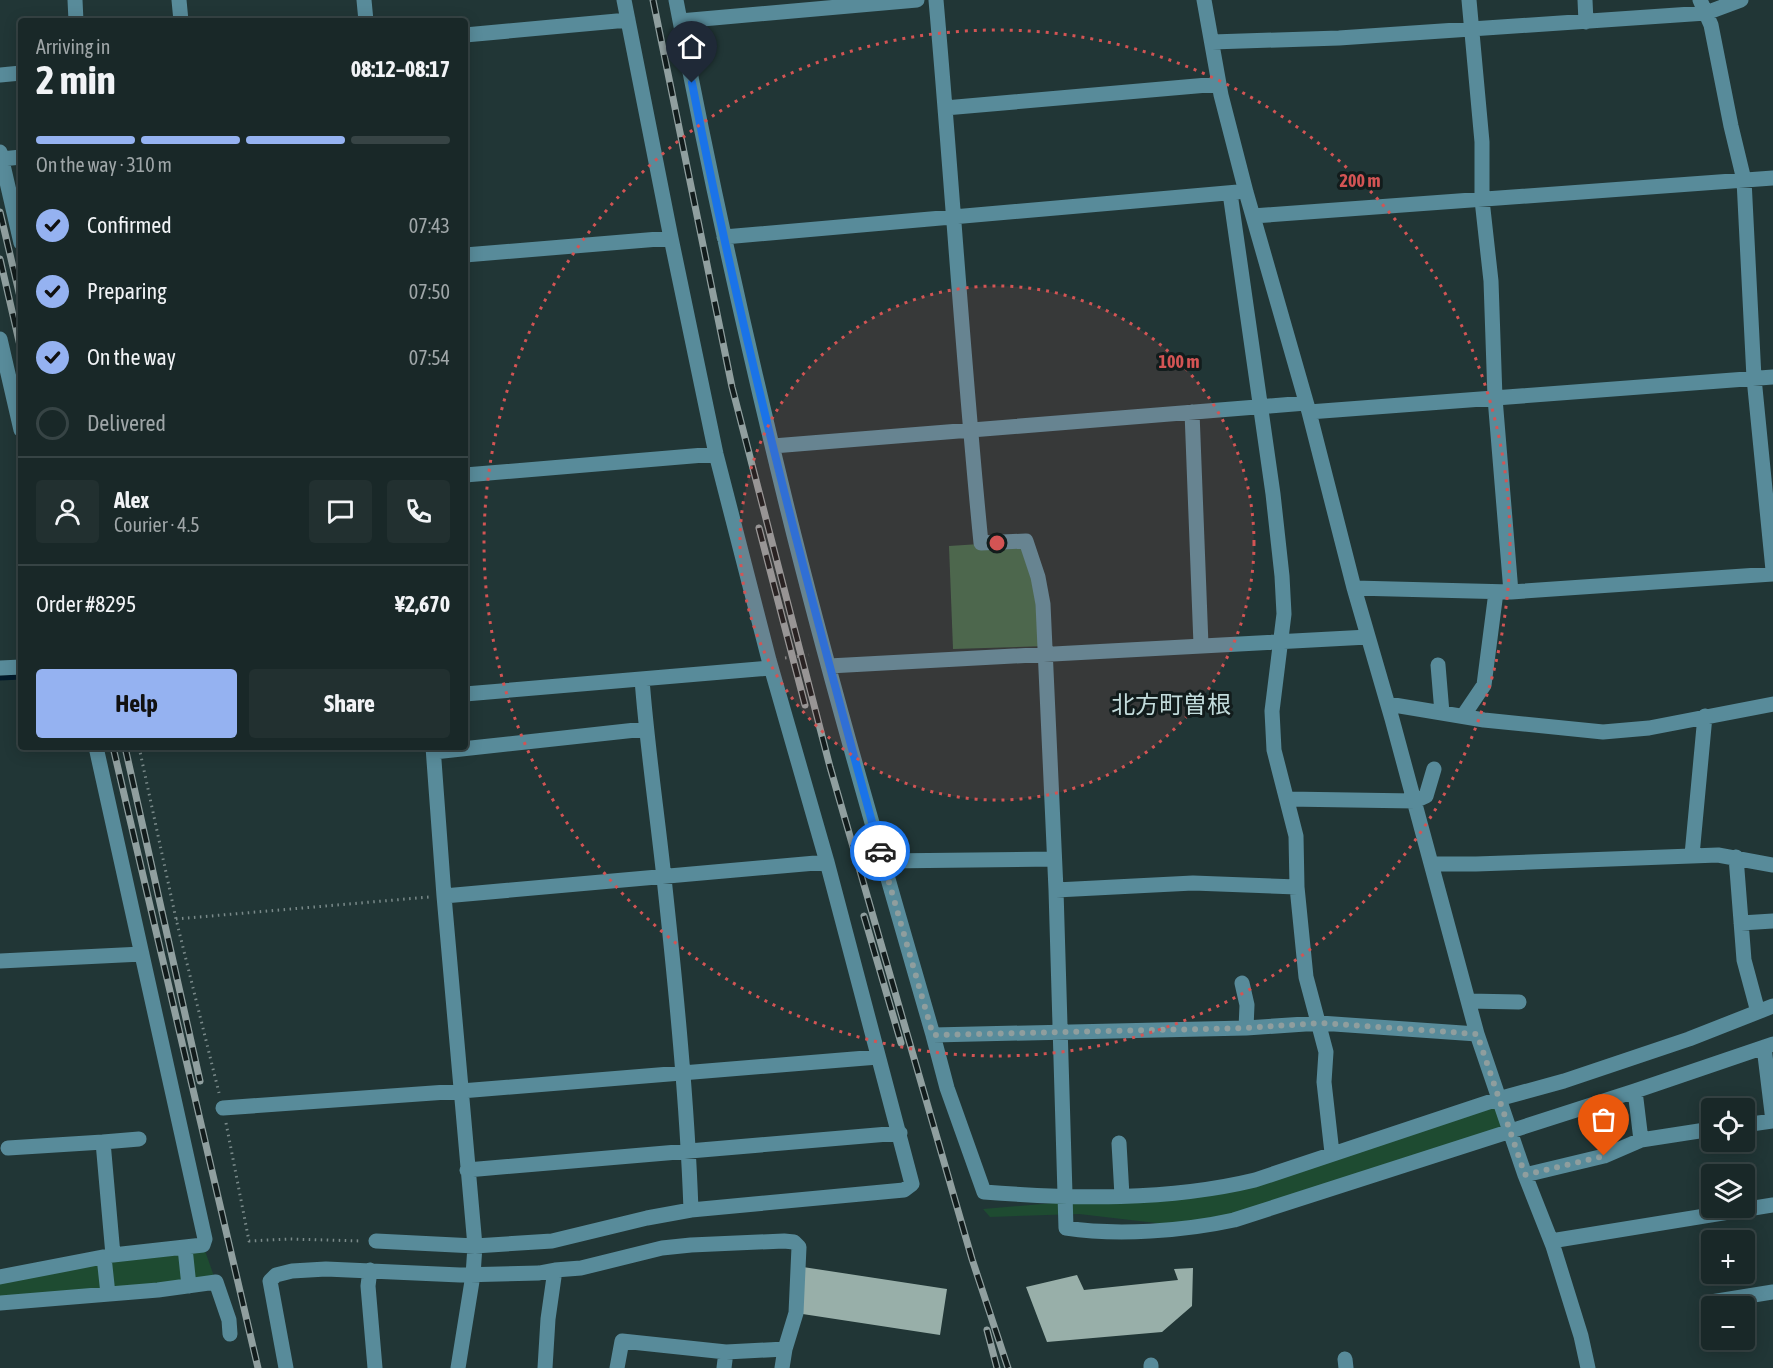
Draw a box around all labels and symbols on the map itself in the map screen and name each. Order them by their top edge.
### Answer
pin [666,21,717,83]
text: 200 m [1340,170,1380,191]
text: 100 m [1159,351,1199,372]
centre of rings [987,533,1007,553]
district label: 北方町曽根 [1111,691,1231,718]
courier [850,821,910,881]
pin [1578,1094,1629,1156]

